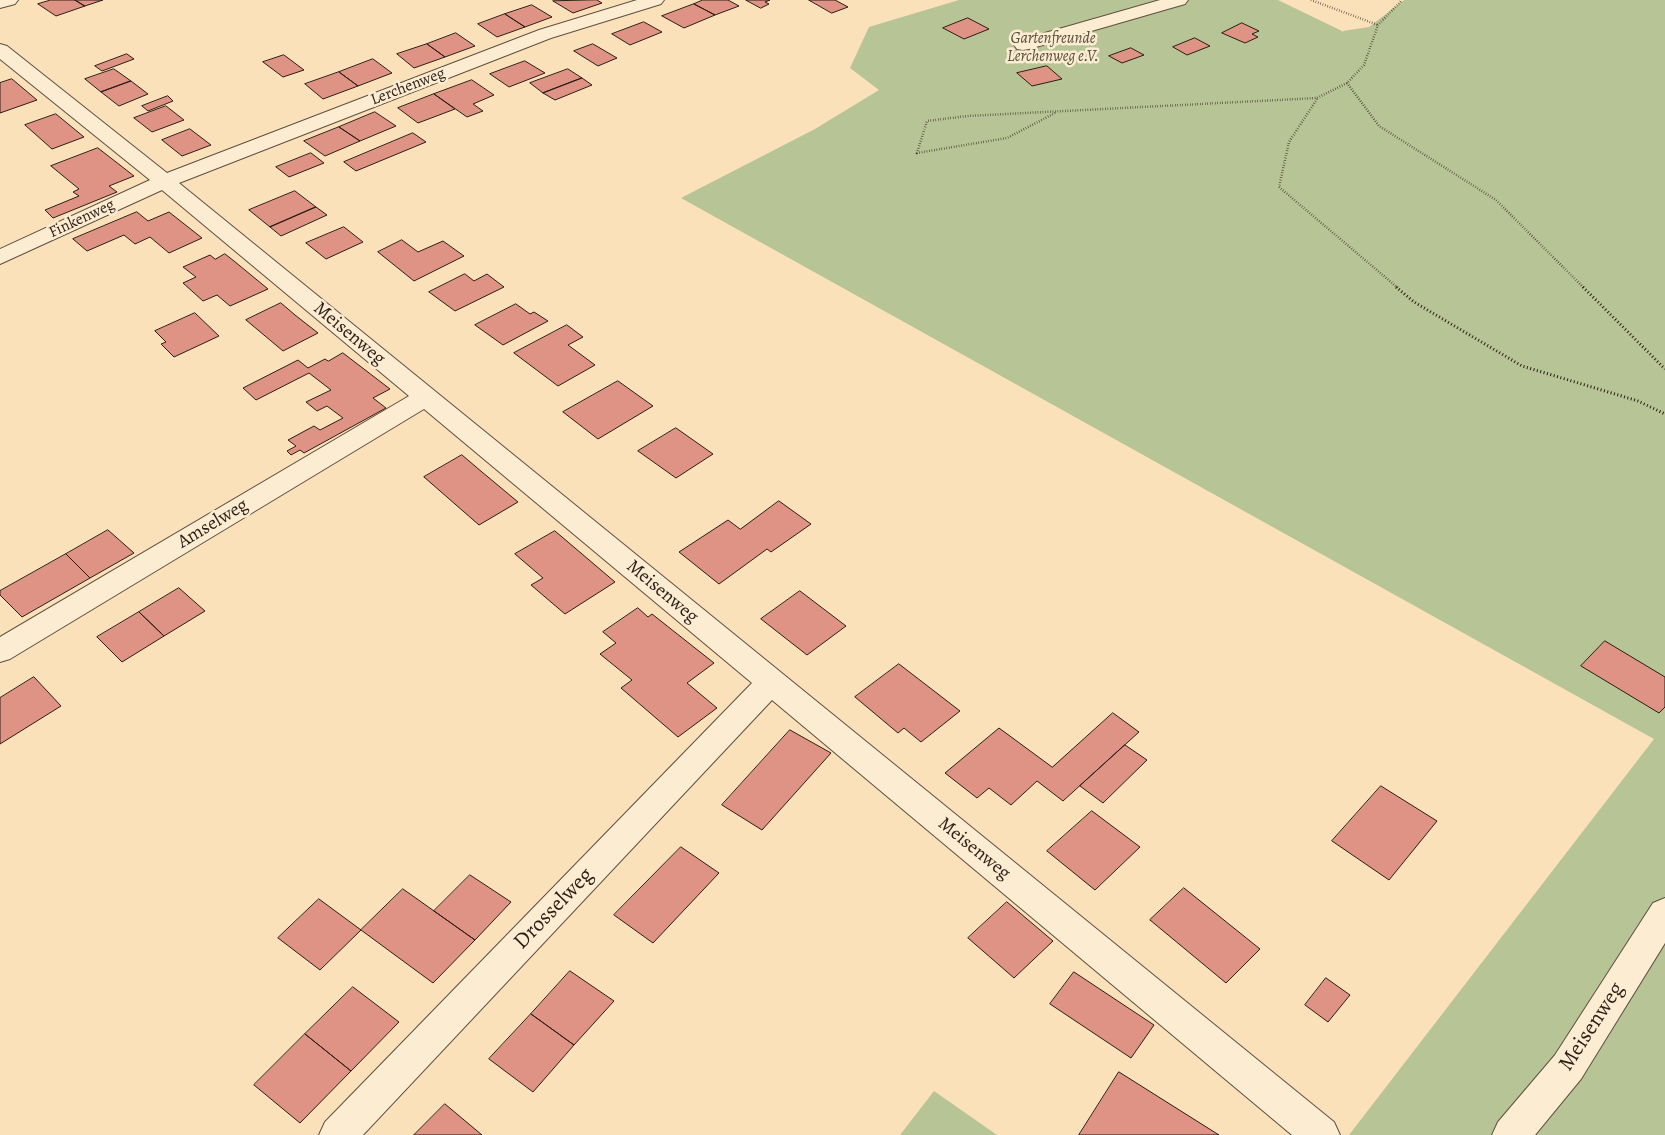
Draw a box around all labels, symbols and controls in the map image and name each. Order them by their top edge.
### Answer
park label: Gartenfreunde Lerchenweg e.V. [1007,29,1099,67]
street label: Lerchenweg [368,64,448,110]
street label: Finkenweg [46,195,118,243]
street label: Meisenweg [308,297,390,371]
street label: Amselweg [174,494,252,554]
street label: Meisenweg [621,555,703,629]
street label: Meisenweg [933,813,1015,885]
street label: Drosselweg [509,863,599,955]
street label: Meisenweg [1554,978,1630,1076]

